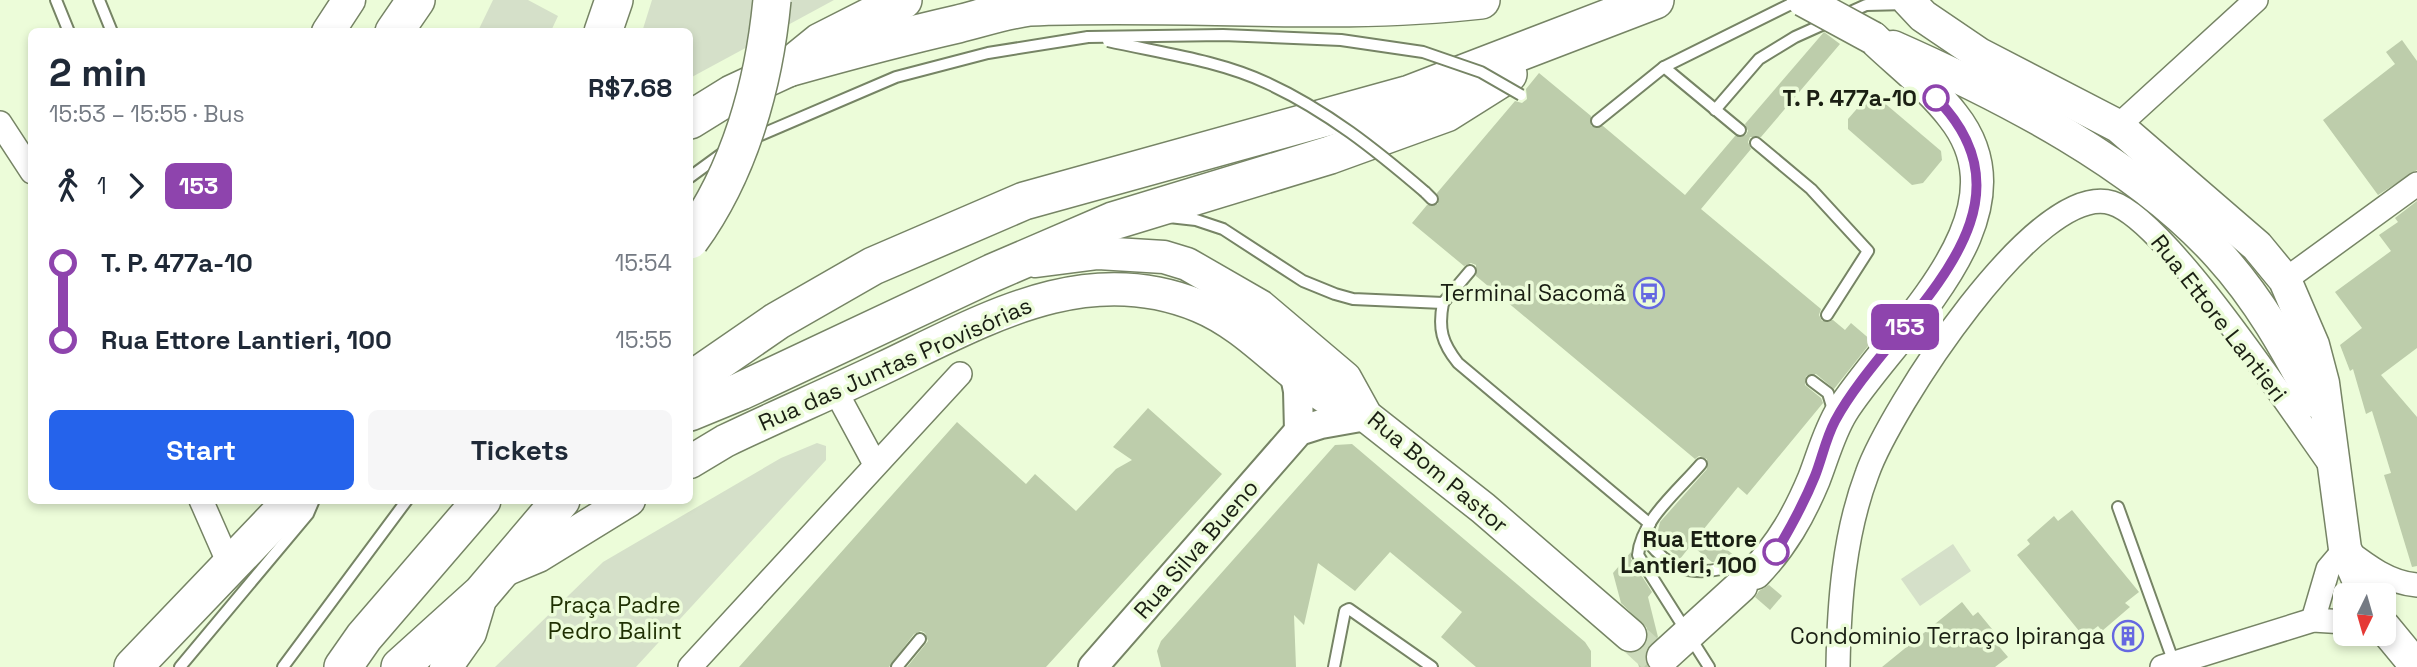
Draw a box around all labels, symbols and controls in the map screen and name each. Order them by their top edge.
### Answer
text: 2 min [49,49,147,97]
text: R$7.68 [588,71,672,105]
place label: T. P. 477a-10 [1783,83,1917,113]
marker: T. P. 477a-10 [1923,85,1949,111]
text: 15:53 – 15:55 · Bus [49,99,245,129]
icon: walk [49,167,87,205]
icon: forward [117,167,155,205]
text: 153 [179,170,218,201]
text: 1 [97,171,107,201]
street label: Rua Ettore Lantieri [2144,228,2294,408]
text: T. P. 477a-10 [101,246,253,280]
text: 15:54 [615,248,672,278]
bus stop icon: Terminal Sacomã [1632,276,1666,310]
place label: Terminal Sacomã [1440,278,1626,308]
street label: Rua das Juntas Provisórias [754,290,1036,438]
line badge: 153 [1865,304,1945,350]
text: 153 [1885,311,1925,342]
text: Rua Ettore Lantieri, 100 [101,323,392,357]
text: 15:55 [615,325,672,355]
street label: Rua Bom Pastor [1362,404,1514,540]
button: Start [49,410,354,490]
button: Tickets [368,410,672,490]
street label: Rua Silva Bueno [1127,473,1265,625]
place label: Rua Ettore Lantieri, 100 [1620,524,1757,580]
marker: Rua Ettore Lantieri, 100 [1763,539,1789,565]
north arrow [2333,583,2396,646]
map controls [2333,583,2396,646]
park label: Praça Padre Pedro Balint [548,590,682,646]
building icon: Condominio Terraço Ipiranga [2111,619,2145,653]
place label: Condominio Terraço Ipiranga [1790,621,2105,651]

